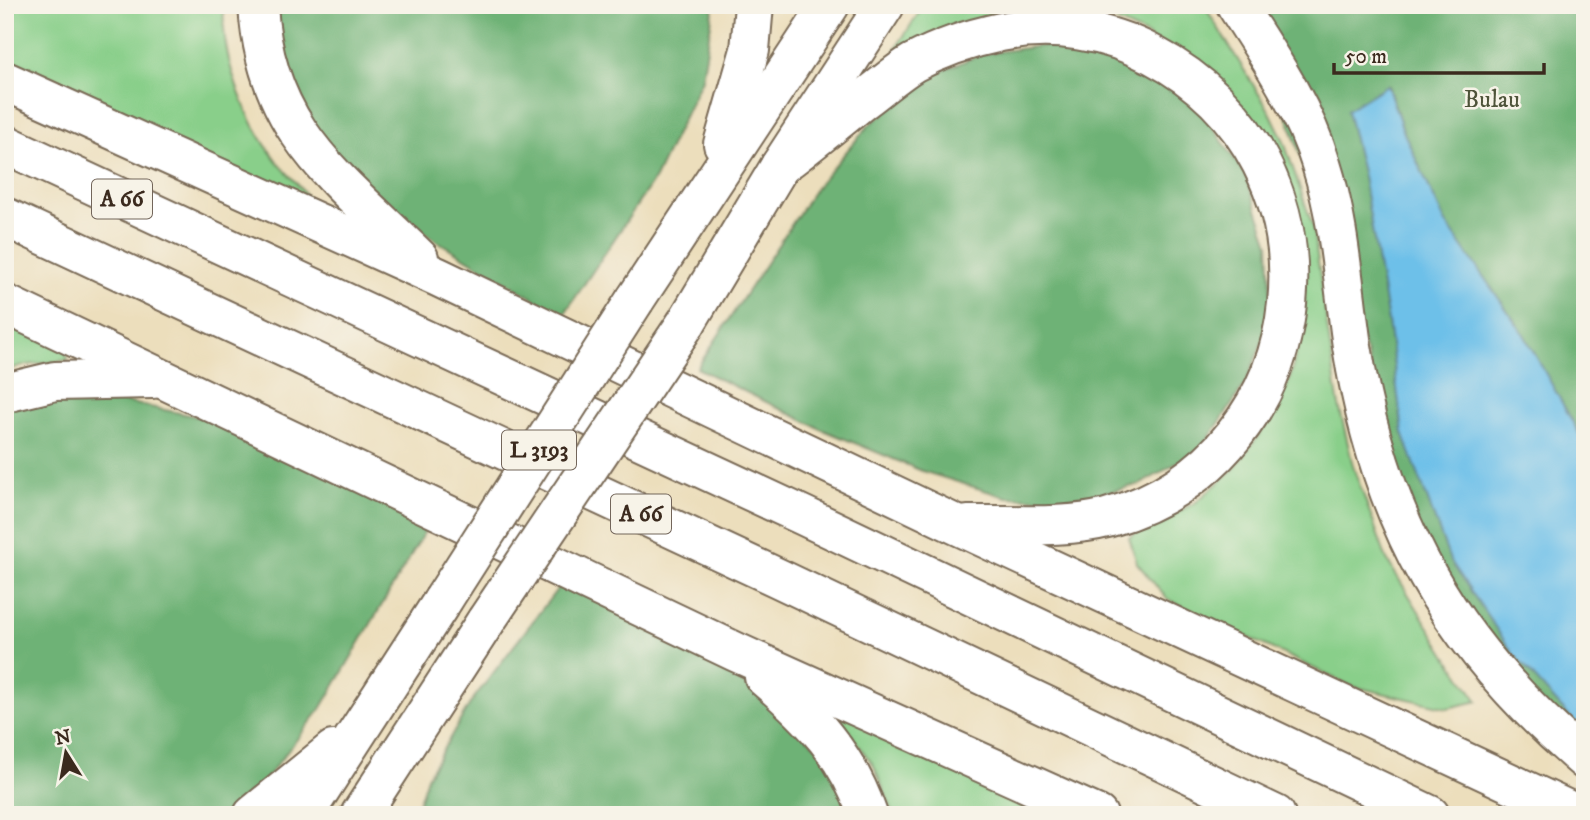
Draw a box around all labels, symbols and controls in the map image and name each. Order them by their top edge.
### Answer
scale bar [1334,32,1544,76]
text: 50 m [1345,44,1387,70]
park label: Bulau [1464,85,1520,115]
road number: A 66 [92,180,152,218]
road number: L 3193 [502,431,576,470]
road number: A 66 [611,494,671,534]
north arrow [32,718,102,788]
text: N [53,725,73,751]

